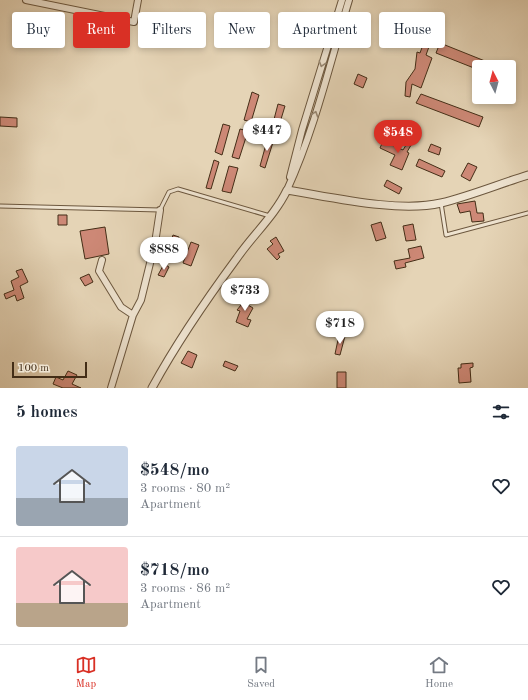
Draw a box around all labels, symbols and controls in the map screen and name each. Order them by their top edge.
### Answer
chip: Buy [12,12,65,48]
chip: Rent [73,12,130,48]
chip: Filters [138,12,206,48]
chip: New [214,12,270,48]
chip: Apartment [278,12,371,48]
chip: House [379,12,445,48]
one-way arrow [318,60,327,67]
north arrow [472,60,516,104]
map controls [472,60,516,104]
one-way arrow [310,110,319,117]
pin: $447 [243,118,291,152]
pin: $548 [374,120,422,154]
text: $447 [252,124,282,137]
text: $548 [383,126,413,139]
pin: $888 [140,237,188,271]
text: $888 [149,243,179,256]
pin: $733 [221,278,269,312]
text: $733 [230,284,260,297]
pin: $718 [316,311,364,345]
text: $718 [325,317,355,330]
scale bar [12,360,87,379]
text: 100 m [18,363,49,374]
icon: filters [490,401,512,423]
text: 5 homes [16,404,78,421]
icon: home [48,462,96,510]
text: $548/mo [140,462,209,479]
icon: heart [490,475,512,497]
text: 3 rooms · 80 m² [140,482,230,495]
text: Apartment [140,498,201,511]
text: $718/mo [140,562,209,579]
icon: home [48,563,96,611]
icon: heart [490,576,512,598]
text: 3 rooms · 86 m² [140,582,230,595]
text: Apartment [140,598,201,611]
tab: Map [75,654,97,692]
tab: Saved [247,654,275,692]
tab: Home [425,654,453,692]

